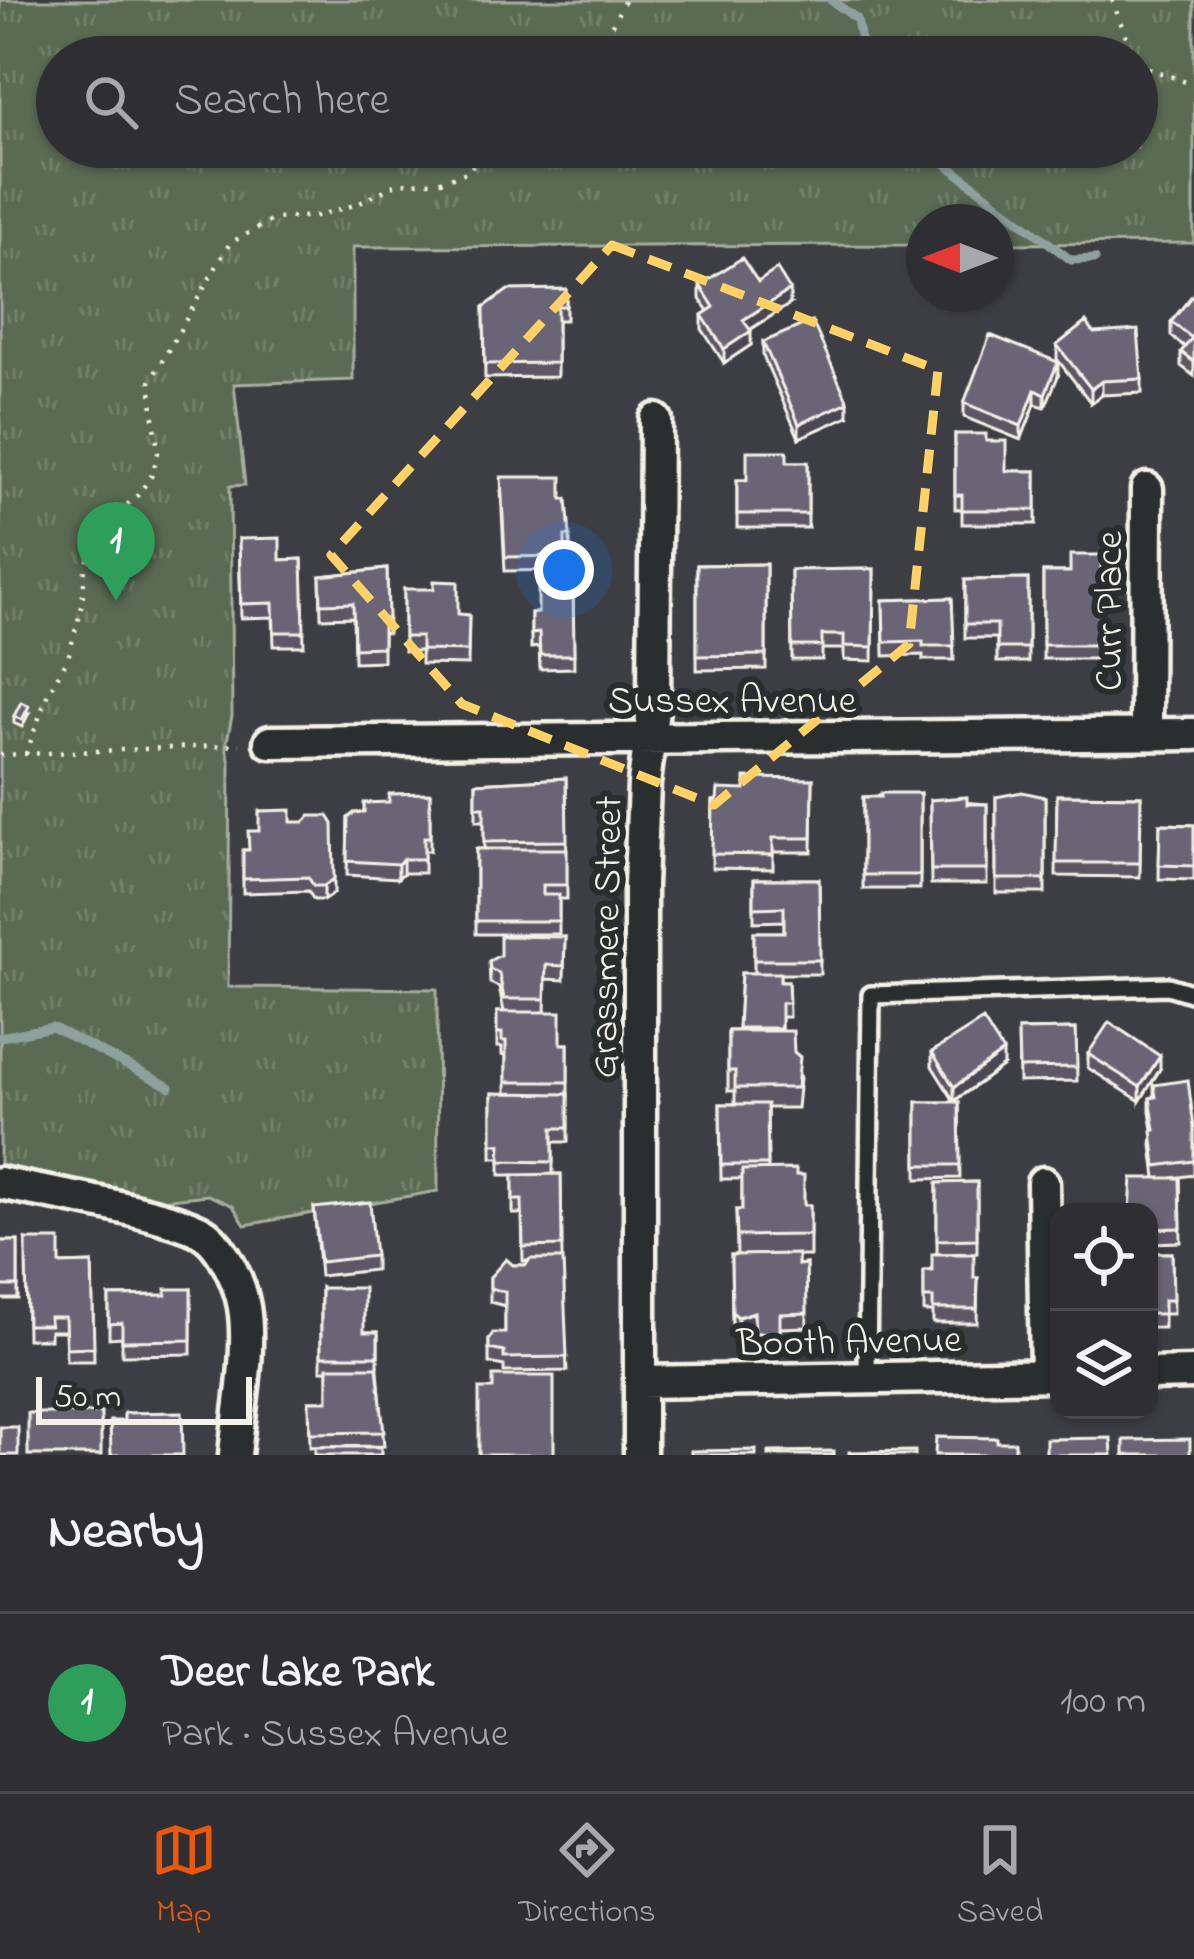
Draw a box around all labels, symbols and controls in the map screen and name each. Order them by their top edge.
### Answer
search box [36,36,1158,168]
icon: search [78,69,144,135]
text: Search here [174,69,390,135]
north arrow [906,204,1014,312]
pin: 1 [77,502,155,601]
street label: Curr Place [1083,530,1140,691]
your location [534,540,594,600]
street label: Sussex Avenue [608,674,857,731]
street label: Grassmere Street [578,795,639,1079]
map controls [1050,1203,1158,1419]
button: locate [1050,1203,1158,1311]
button: layers [1050,1311,1158,1419]
street label: Booth Avenue [735,1313,962,1374]
scale bar [36,1371,252,1424]
text: 50 m [54,1374,121,1422]
text: Nearby [48,1496,204,1571]
text: Deer Lake Park [162,1641,434,1707]
text: 1 [81,1674,93,1731]
text: 100 m [1060,1674,1146,1731]
text: Park · Sussex Avenue [162,1707,509,1764]
tab: Map [151,1817,217,1937]
tab: Directions [518,1817,656,1937]
tab: Saved [957,1817,1043,1937]

